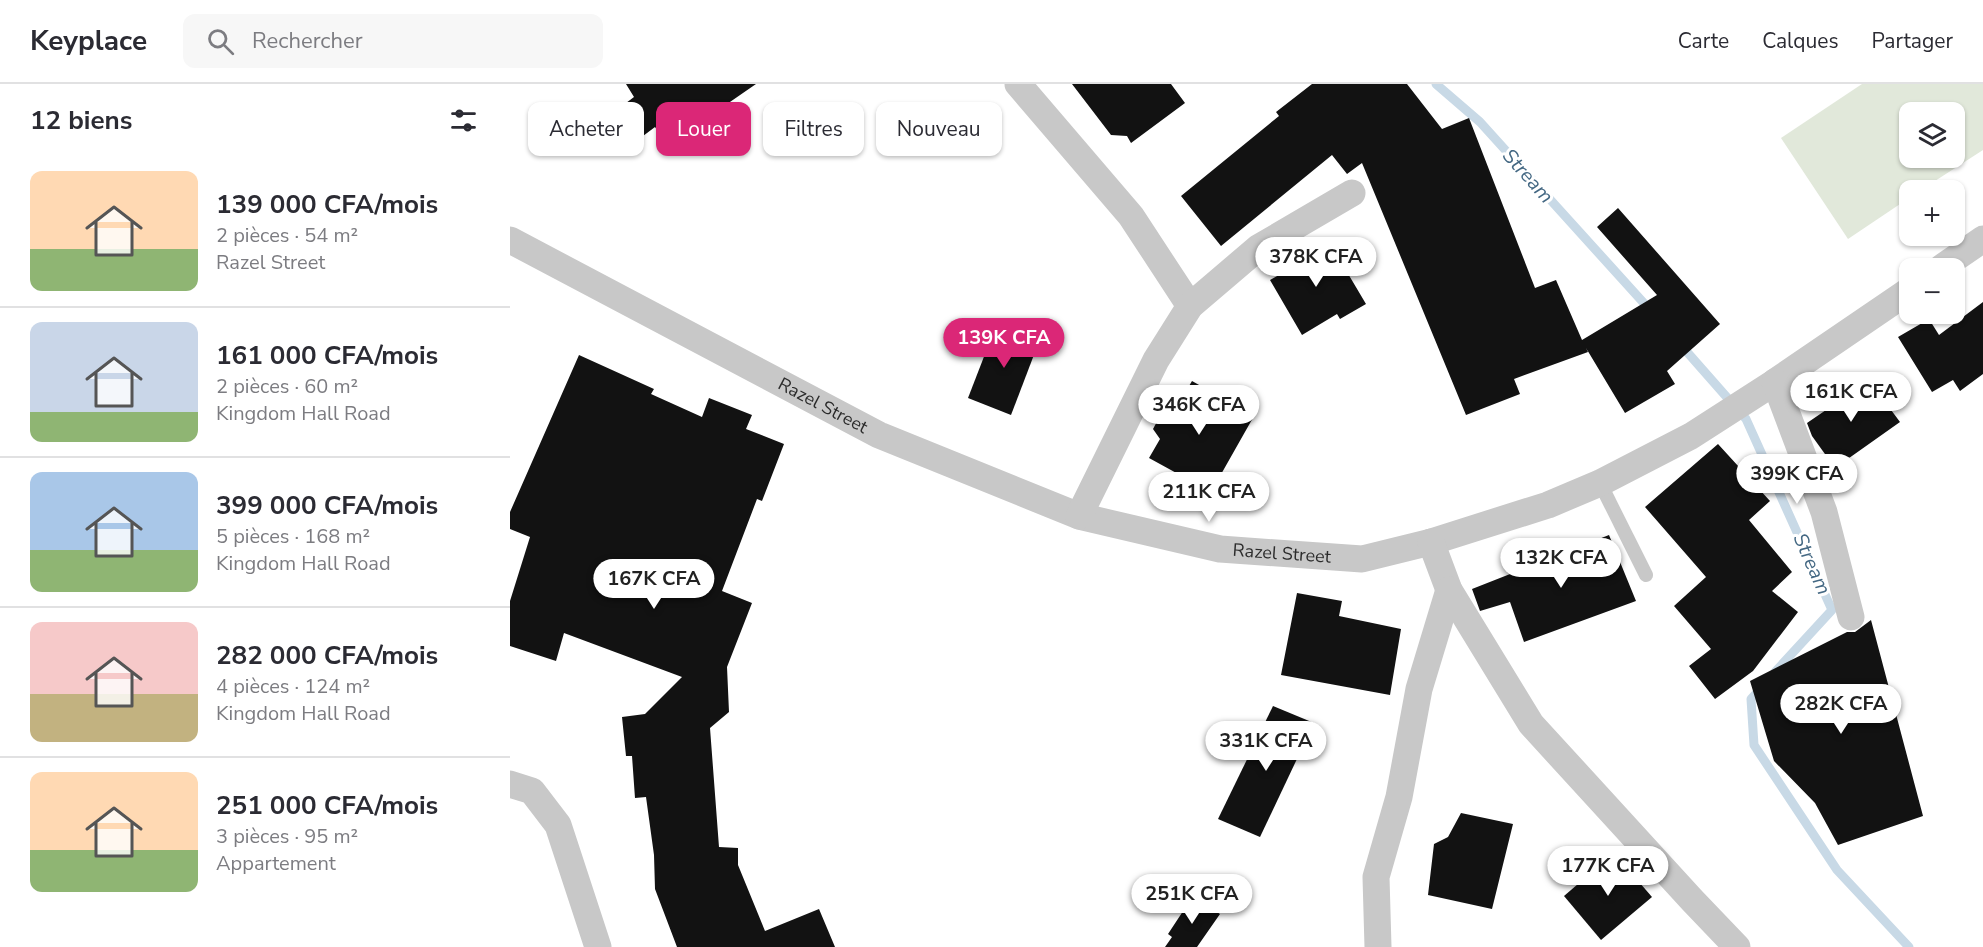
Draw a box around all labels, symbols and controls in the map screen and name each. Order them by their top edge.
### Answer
search box [183,14,603,68]
text: Keyplace [30,22,147,60]
icon: search [204,25,237,58]
text: Rechercher [252,26,363,56]
text: Carte [1678,27,1729,55]
text: Calques [1762,27,1839,55]
text: Partager [1872,27,1953,55]
chip: Acheter [528,102,644,156]
chip: Louer [656,102,751,156]
chip: Filtres [763,102,864,156]
chip: Nouveau [876,102,1002,156]
map controls [1899,102,1965,324]
button: layers [1899,102,1965,168]
text: 12 biens [30,103,132,138]
icon: filters [447,104,480,137]
water label: Stream [1496,143,1560,209]
button: + [1899,180,1965,246]
text: 139 000 CFA/mois [216,187,438,222]
icon: home [78,195,150,267]
text: 2 pièces · 54 m² [216,222,358,249]
pin: 378K CFA [1254,237,1378,288]
text: 378K CFA [1269,243,1363,270]
text: Razel Street [216,249,325,276]
button: − [1899,258,1965,324]
pin: 139K CFA [942,318,1066,369]
text: 139K CFA [957,324,1051,351]
text: 161 000 CFA/mois [216,338,438,373]
icon: home [78,346,150,418]
street label: Razel Street [774,372,873,439]
pin: 161K CFA [1789,372,1913,423]
text: 2 pièces · 60 m² [216,373,358,400]
text: 161K CFA [1804,378,1898,405]
pin: 346K CFA [1137,385,1261,436]
text: 346K CFA [1152,391,1246,418]
text: Kingdom Hall Road [216,400,391,427]
pin: 399K CFA [1735,454,1859,505]
text: 399K CFA [1750,460,1844,487]
pin: 211K CFA [1147,472,1271,523]
text: 211K CFA [1162,478,1256,505]
text: 399 000 CFA/mois [216,488,438,523]
icon: home [78,496,150,568]
text: 5 pièces · 168 m² [216,523,370,550]
water label: Stream [1787,529,1837,599]
street label: Razel Street [1232,538,1333,569]
pin: 132K CFA [1499,538,1623,589]
text: 132K CFA [1514,544,1608,571]
text: Kingdom Hall Road [216,550,391,577]
pin: 167K CFA [592,559,716,610]
text: 167K CFA [607,565,701,592]
text: 282 000 CFA/mois [216,638,438,673]
icon: home [78,646,150,718]
text: 4 pièces · 124 m² [216,673,370,700]
pin: 282K CFA [1779,684,1903,735]
text: 282K CFA [1794,690,1888,717]
text: Kingdom Hall Road [216,700,391,727]
pin: 331K CFA [1204,721,1328,772]
text: 331K CFA [1219,727,1313,754]
text: 251 000 CFA/mois [216,788,438,823]
icon: home [78,796,150,868]
text: 3 pièces · 95 m² [216,823,358,850]
pin: 177K CFA [1546,846,1670,897]
text: Appartement [216,850,336,877]
text: 177K CFA [1561,852,1655,879]
pin: 251K CFA [1130,874,1254,925]
text: 251K CFA [1145,880,1239,907]

